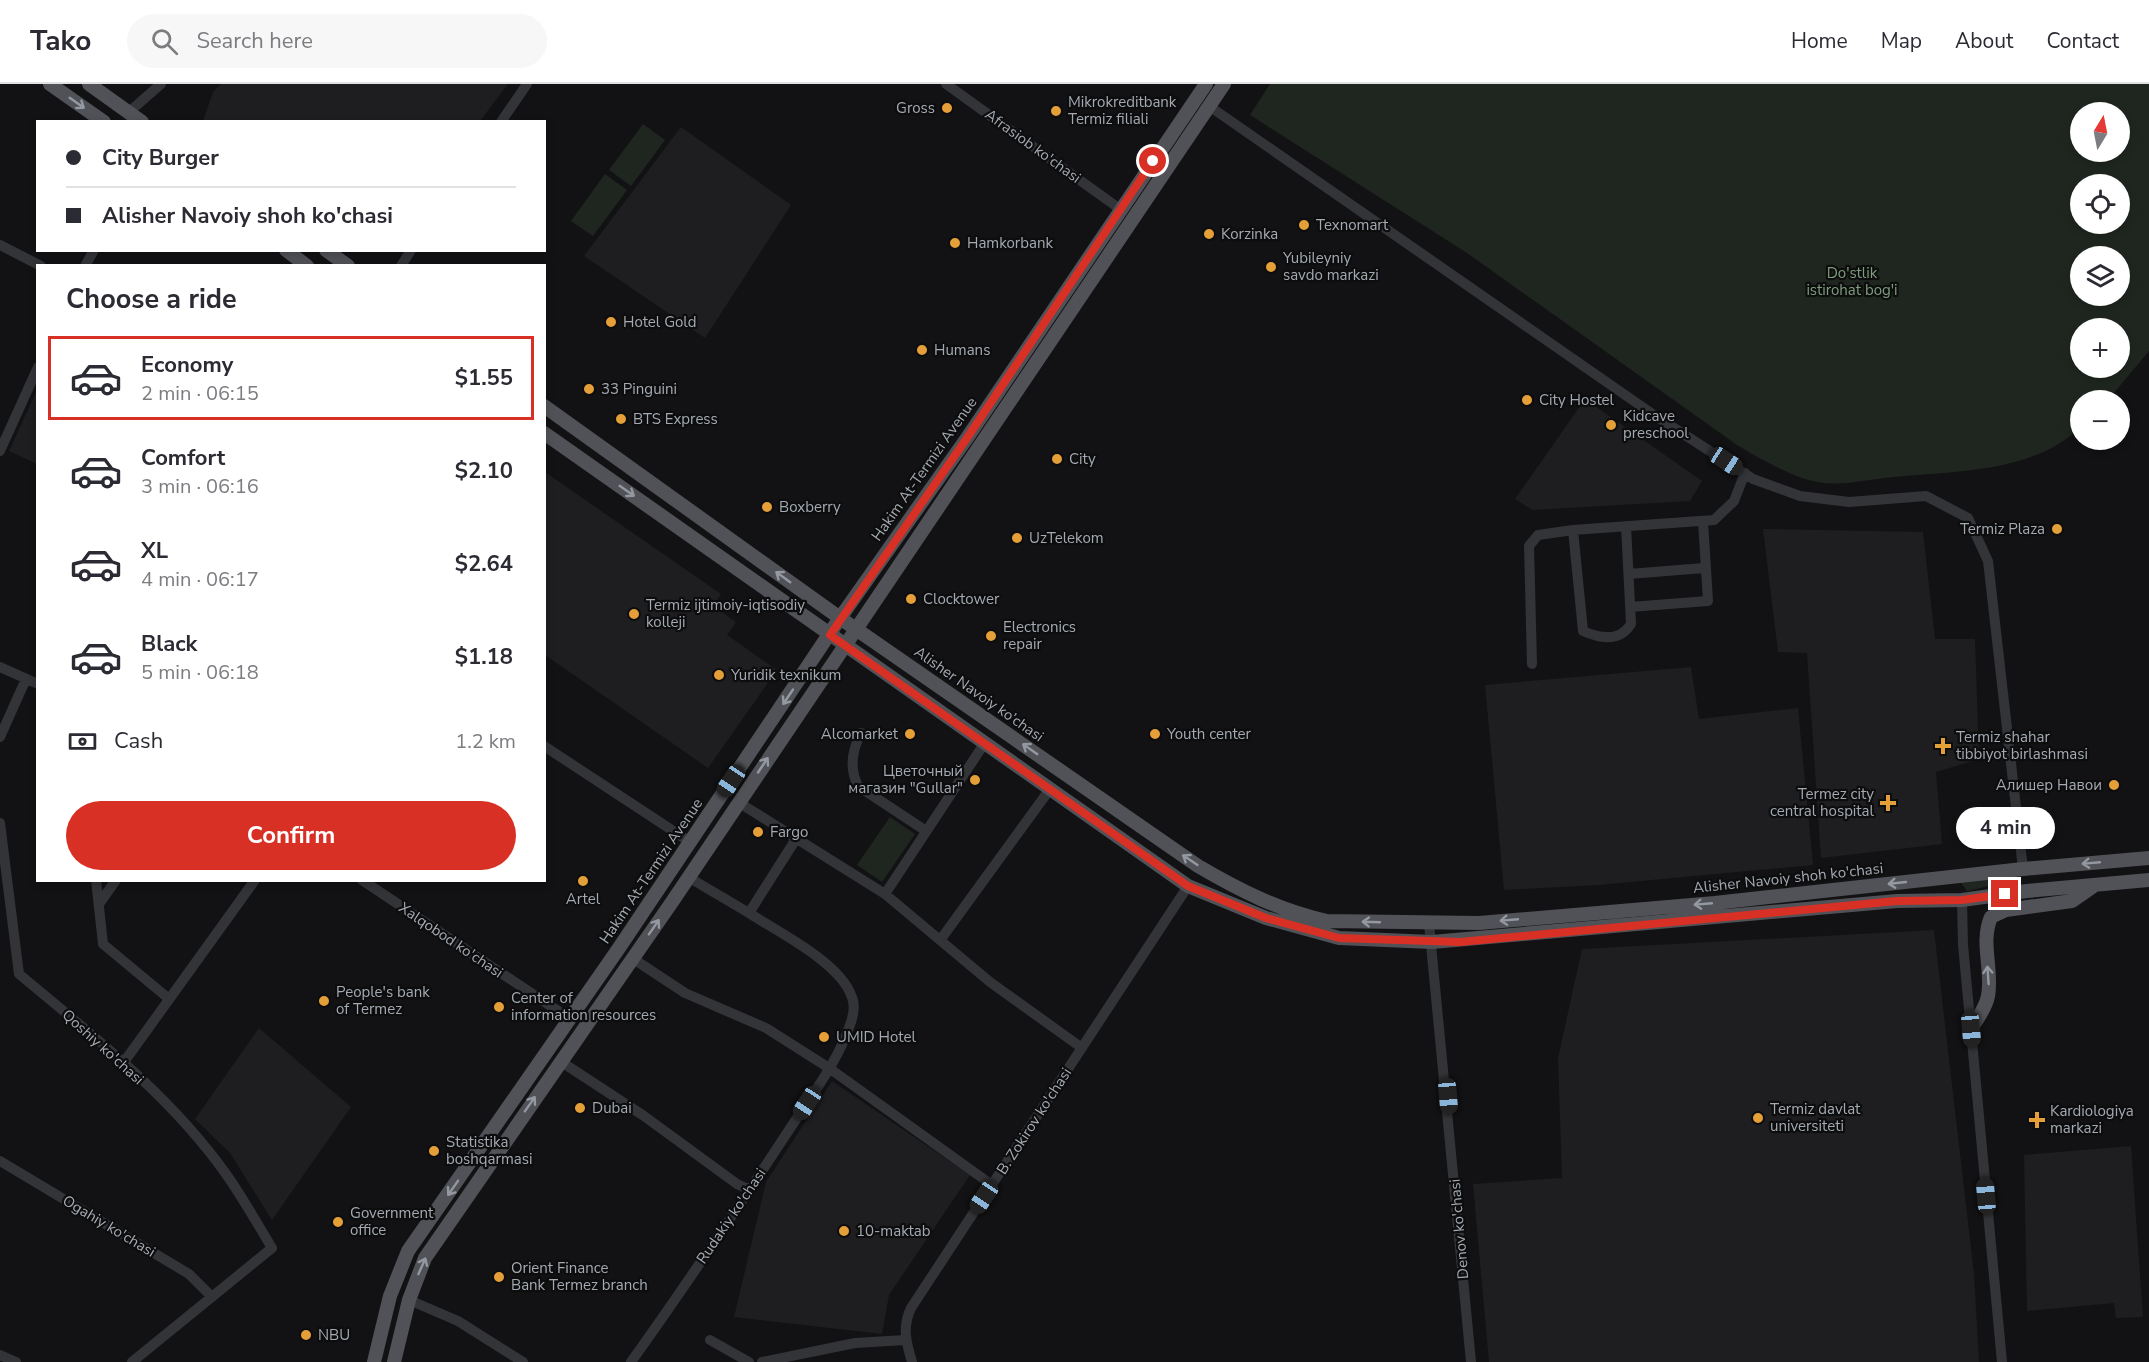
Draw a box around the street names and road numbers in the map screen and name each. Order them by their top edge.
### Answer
street label: Afrasiob ko'chasi [981,104,1085,188]
street label: Hakim At-Termizi Avenue [867,393,981,545]
street label: Alisher Navoiy ko’chasi [910,642,1048,746]
street label: Hakim At-Termizi Avenue [595,794,707,948]
street label: Alisher Navoiy shoh ko'chasi [1692,858,1884,898]
street label: Xalqobod ko'chasi [395,898,507,982]
street label: Qoshiy ko'chasi [58,1005,148,1089]
street label: B. Zokirov ko'chasi [992,1064,1076,1178]
street label: Rudakiy ko'chasi [692,1164,770,1268]
street label: Denov ko'chasi [1445,1178,1473,1280]
street label: Ogahiy ko'chasi [59,1190,159,1262]

